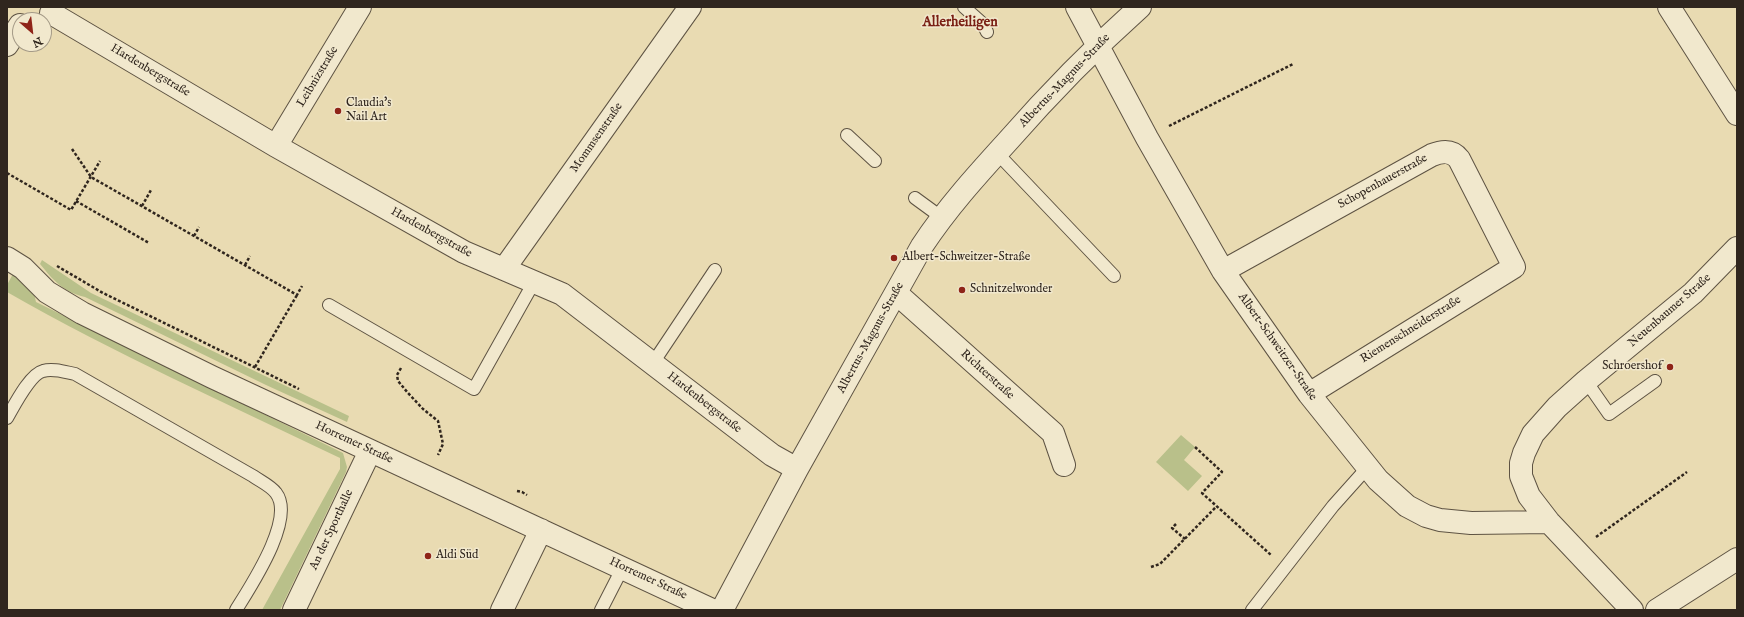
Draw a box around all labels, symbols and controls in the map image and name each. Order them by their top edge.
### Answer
north arrow [12,12,52,52]
district label: Allerheiligen [922,15,998,31]
street label: Albertus-Magnus-Straße [1017,31,1113,131]
text: N [30,33,45,50]
street label: Hardenbergstraße [107,41,193,101]
street label: Leibnizstraße [294,44,342,110]
place label: Claudia's Nail Art [346,97,392,125]
street label: Mommsenstraße [568,100,626,176]
marker: Claudia's Nail Art [333,106,343,116]
street label: Schopenhauerstraße [1336,151,1430,213]
street label: Hardenbergstraße [388,205,474,261]
place label: Albert-Schweitzer-Straße [902,251,1030,265]
marker: Albert-Schweitzer-Straße [889,253,899,263]
street label: Neuenbaumer Straße [1626,271,1714,351]
street label: Albertus-Magnus-Straße [834,280,908,396]
place label: Schnitzelwonder [970,283,1052,297]
marker: Schnitzelwonder [957,285,967,295]
street label: Albert-Schweitzer-Straße [1234,290,1320,404]
street label: Riemenschneiderstraße [1358,293,1464,367]
street label: Richterstraße [957,347,1017,403]
place label: Schroershof [1602,360,1662,374]
marker: Schroershof [1665,362,1675,372]
street label: Hardenbergstraße [664,369,744,437]
street label: Horremer Straße [313,419,395,467]
street label: An der Sporthalle [307,487,357,573]
place label: Aldi Süd [436,549,478,563]
marker: Aldi Süd [423,551,433,561]
street label: Horremer Straße [607,555,689,603]

